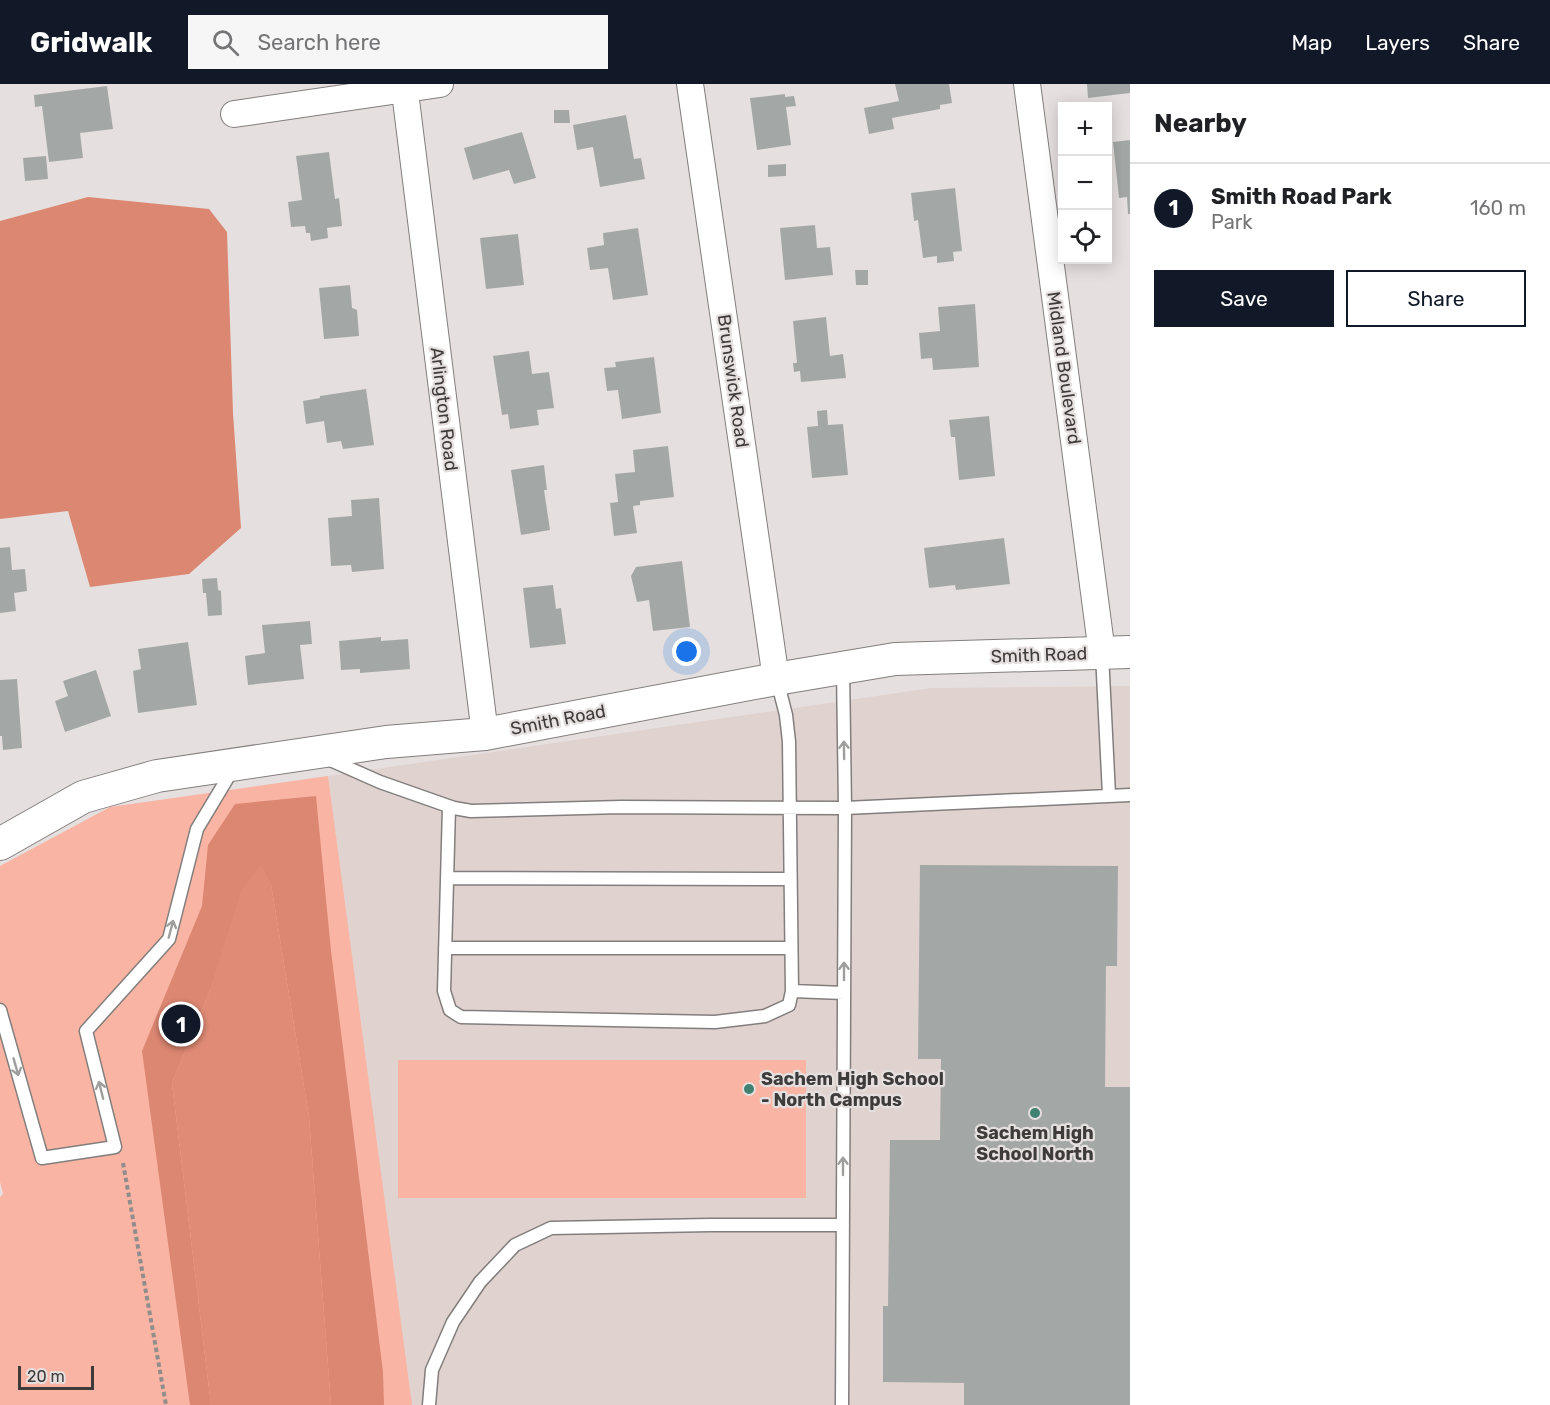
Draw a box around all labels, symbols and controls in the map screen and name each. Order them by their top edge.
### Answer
search box [188,15,608,69]
text: Gridwalk [30,26,152,59]
icon: search [209,26,242,59]
text: Search here [257,29,381,56]
text: Map [1291,30,1332,55]
text: Layers [1365,30,1430,55]
text: Share [1463,30,1520,55]
map controls [1058,102,1112,264]
button: + [1058,102,1112,156]
text: Nearby [1154,108,1247,139]
button: − [1058,156,1112,210]
text: Smith Road Park [1211,183,1392,210]
text: 1 [1169,196,1178,220]
text: 160 m [1470,196,1526,220]
button: locate [1058,210,1112,264]
text: Park [1211,210,1253,234]
button: Save [1154,270,1334,327]
button: Share [1346,270,1526,327]
street label: Midland Boulevard [1042,290,1086,446]
street label: Brunswick Road [713,313,753,449]
street label: Arlington Road [425,346,463,472]
your location [672,637,701,666]
street label: Smith Road [990,642,1088,668]
street label: Smith Road [508,700,608,740]
one-way arrow [838,740,850,760]
one-way arrow [166,920,178,939]
one-way arrow [838,962,850,982]
pin: 1 [162,1002,201,1046]
one-way arrow [11,1057,22,1076]
place label: Sachem High School - North Campus [761,1068,944,1111]
one-way arrow [95,1081,106,1100]
marker: Sachem High School - North Campus [742,1082,756,1096]
marker: Sachem High School North [1028,1106,1042,1120]
place label: Sachem High School North [976,1122,1094,1165]
one-way arrow [837,1157,849,1177]
scale bar [18,1363,94,1390]
text: 20 m [27,1367,65,1386]

